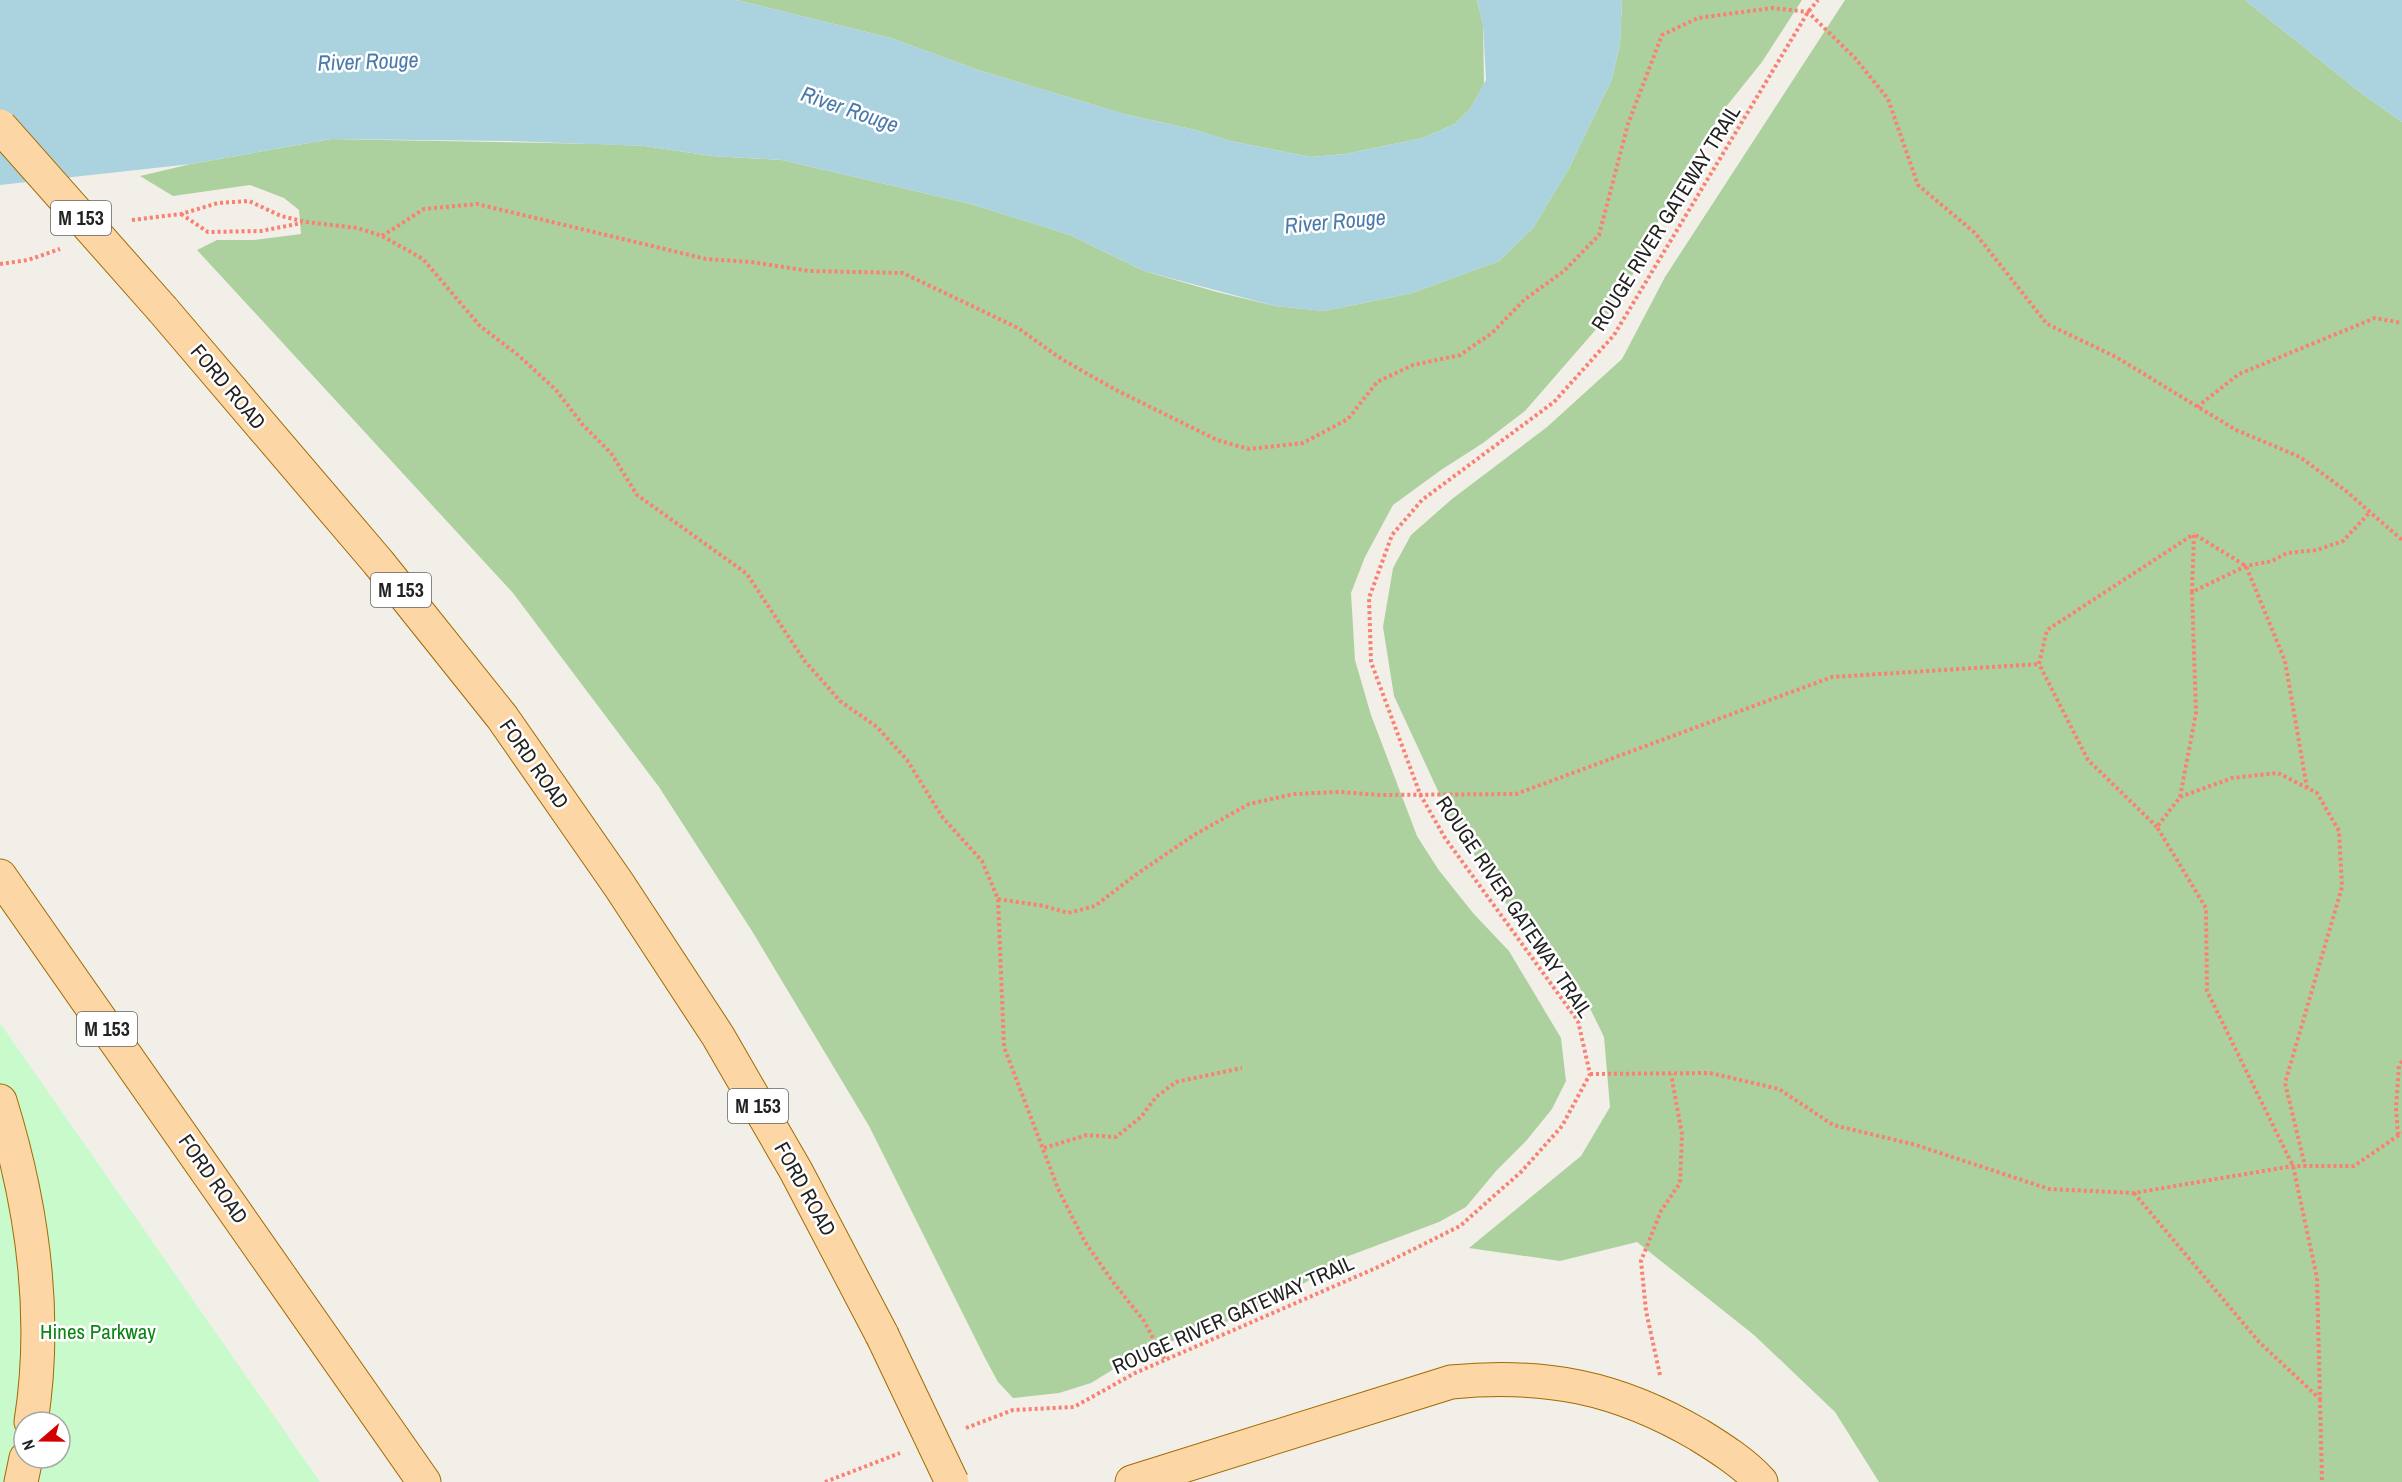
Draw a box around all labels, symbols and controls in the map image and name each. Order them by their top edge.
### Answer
water label: River Rouge [317,44,419,78]
water label: River Rouge [797,78,903,140]
street label: ROUGE RIVER GATEWAY TRAIL [1584,99,1747,336]
road number: M 153 [51,201,111,235]
water label: River Rouge [1283,202,1387,240]
street label: FORD ROAD [184,338,273,436]
road number: M 153 [371,573,431,607]
street label: FORD ROAD [493,713,576,814]
street label: ROUGE RIVER GATEWAY TRAIL [1429,790,1600,1024]
road number: M 153 [77,1012,137,1046]
road number: M 153 [728,1089,788,1123]
street label: FORD ROAD [172,1128,255,1229]
street label: FORD ROAD [768,1137,843,1241]
street label: ROUGE RIVER GATEWAY TRAIL [1108,1248,1358,1381]
park label: Hines Parkway [40,1317,156,1346]
north arrow [12,1410,72,1470]
text: N [16,1437,40,1453]

